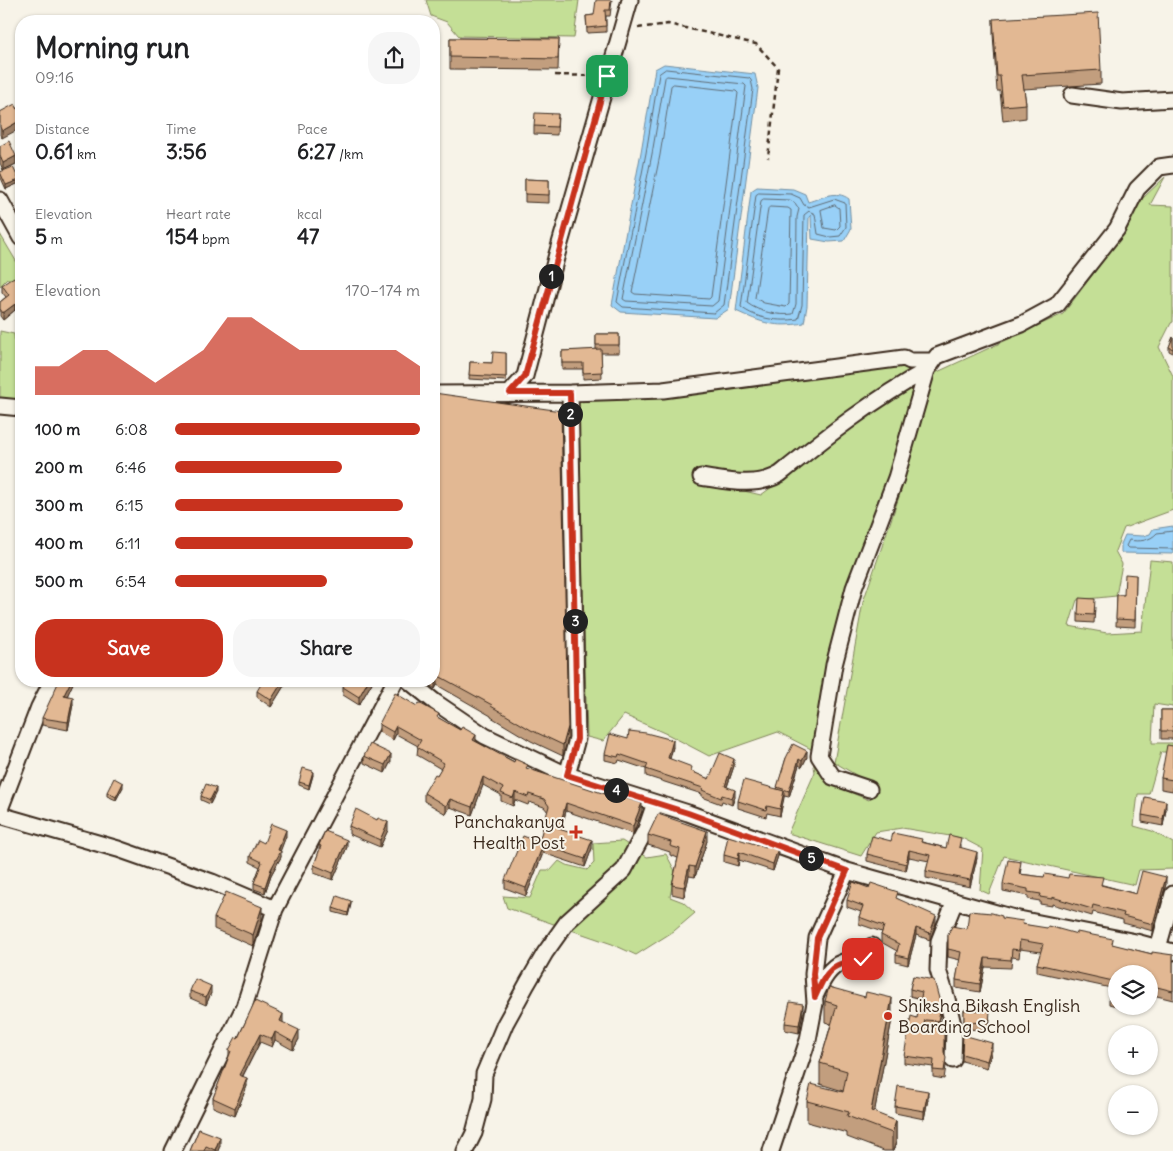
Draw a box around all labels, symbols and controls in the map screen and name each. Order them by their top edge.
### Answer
text: Morning run [35,30,190,66]
button: share [368,32,420,84]
pin [586,55,628,97]
icon: arrive [593,62,621,90]
text: 09:16 [35,67,74,87]
text: Distance [35,120,90,138]
text: Time [166,120,196,138]
text: Pace [297,120,327,138]
text: 0.61 [35,138,74,165]
text: 3:56 [166,138,207,165]
text: 6:27 [297,138,336,165]
text: km [74,145,96,163]
text: /km [336,145,364,163]
text: Elevation [35,205,92,223]
text: Heart rate [166,205,231,223]
text: kcal [297,205,322,223]
text: 5 [35,223,47,250]
text: 154 [166,223,199,250]
text: 47 [297,223,319,250]
text: m [47,230,63,248]
text: bpm [199,230,230,248]
pin: 1 [538,264,564,288]
text: 1 [549,267,554,285]
text: Elevation [35,280,101,300]
text: 170–174 m [345,280,420,300]
pin: 2 [558,402,582,426]
text: 2 [567,405,574,423]
text: 100 m [35,419,80,439]
text: 6:08 [115,419,148,439]
text: 200 m [35,457,83,477]
text: 6:46 [115,457,146,477]
text: 300 m [35,495,83,515]
text: 6:15 [115,495,143,515]
text: 400 m [35,533,83,553]
text: 6:11 [115,533,141,553]
text: 500 m [35,571,83,591]
text: 6:54 [115,571,146,591]
pin: 3 [562,608,588,634]
text: 3 [572,612,579,630]
button: Save [35,619,223,677]
button: Share [233,619,420,677]
pin: 4 [604,778,628,802]
text: 4 [612,781,621,799]
place label: Panchakanya Health Post [454,810,565,854]
marker: Panchakanya Health Post [569,825,583,839]
pin: 5 [798,846,824,870]
text: 5 [807,849,816,867]
pin [842,938,884,980]
icon: check [849,945,877,973]
map controls [1108,965,1158,1135]
button: layers [1108,965,1158,1015]
place label: Shiksha Bikash English Boarding School [898,994,1080,1038]
marker: Shiksha Bikash English Boarding School [882,1010,894,1022]
button: + [1108,1025,1158,1075]
button: − [1108,1085,1158,1135]

